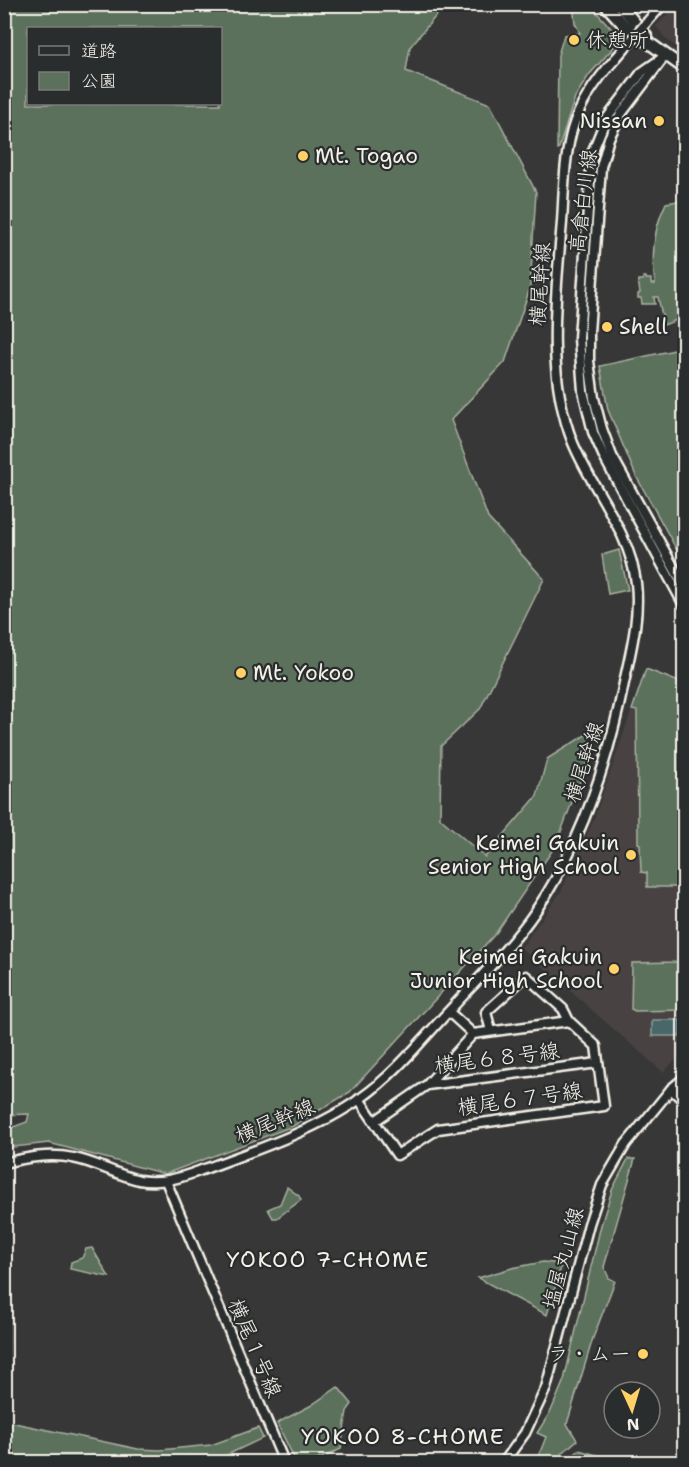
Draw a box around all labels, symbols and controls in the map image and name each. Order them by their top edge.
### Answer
place label: 休憩所 [586,26,649,54]
legend [27,27,222,105]
marker: 休憩所 [567,33,581,47]
text: 道路 [81,39,117,63]
text: 公園 [81,69,117,93]
place label: Nissan [580,107,647,135]
marker: Nissan [652,114,666,128]
place label: Mt. Togao [315,142,418,170]
street label: 高倉白川線 [563,147,603,255]
marker: Mt. Togao [296,149,310,163]
street label: 横尾幹線 [523,241,557,327]
place label: Shell [619,313,668,341]
marker: Shell [600,320,614,334]
place label: Mt. Yokoo [253,659,354,687]
marker: Mt. Yokoo [234,666,248,680]
street label: 横尾幹線 [558,718,610,806]
place label: Keimei Gakuin Senior High School [428,829,620,881]
marker: Keimei Gakuin Senior High School [624,848,638,862]
place label: Keimei Gakuin Junior High School [410,943,603,995]
marker: Keimei Gakuin Junior High School [607,962,621,976]
street label: 横尾６８号線 [433,1036,561,1080]
street label: 横尾６７号線 [456,1076,584,1122]
street label: 横尾幹線 [231,1092,319,1150]
street label: 塩屋丸山線 [536,1204,590,1312]
district label: YOKOO 7-CHOME [226,1245,430,1274]
street label: 横尾１号線 [222,1294,288,1402]
place label: ラ・ムー [548,1340,631,1368]
marker: ラ・ムー [636,1347,650,1361]
north arrow [602,1380,662,1440]
text: N [626,1414,640,1435]
district label: YOKOO 8-CHOME [301,1422,505,1451]

